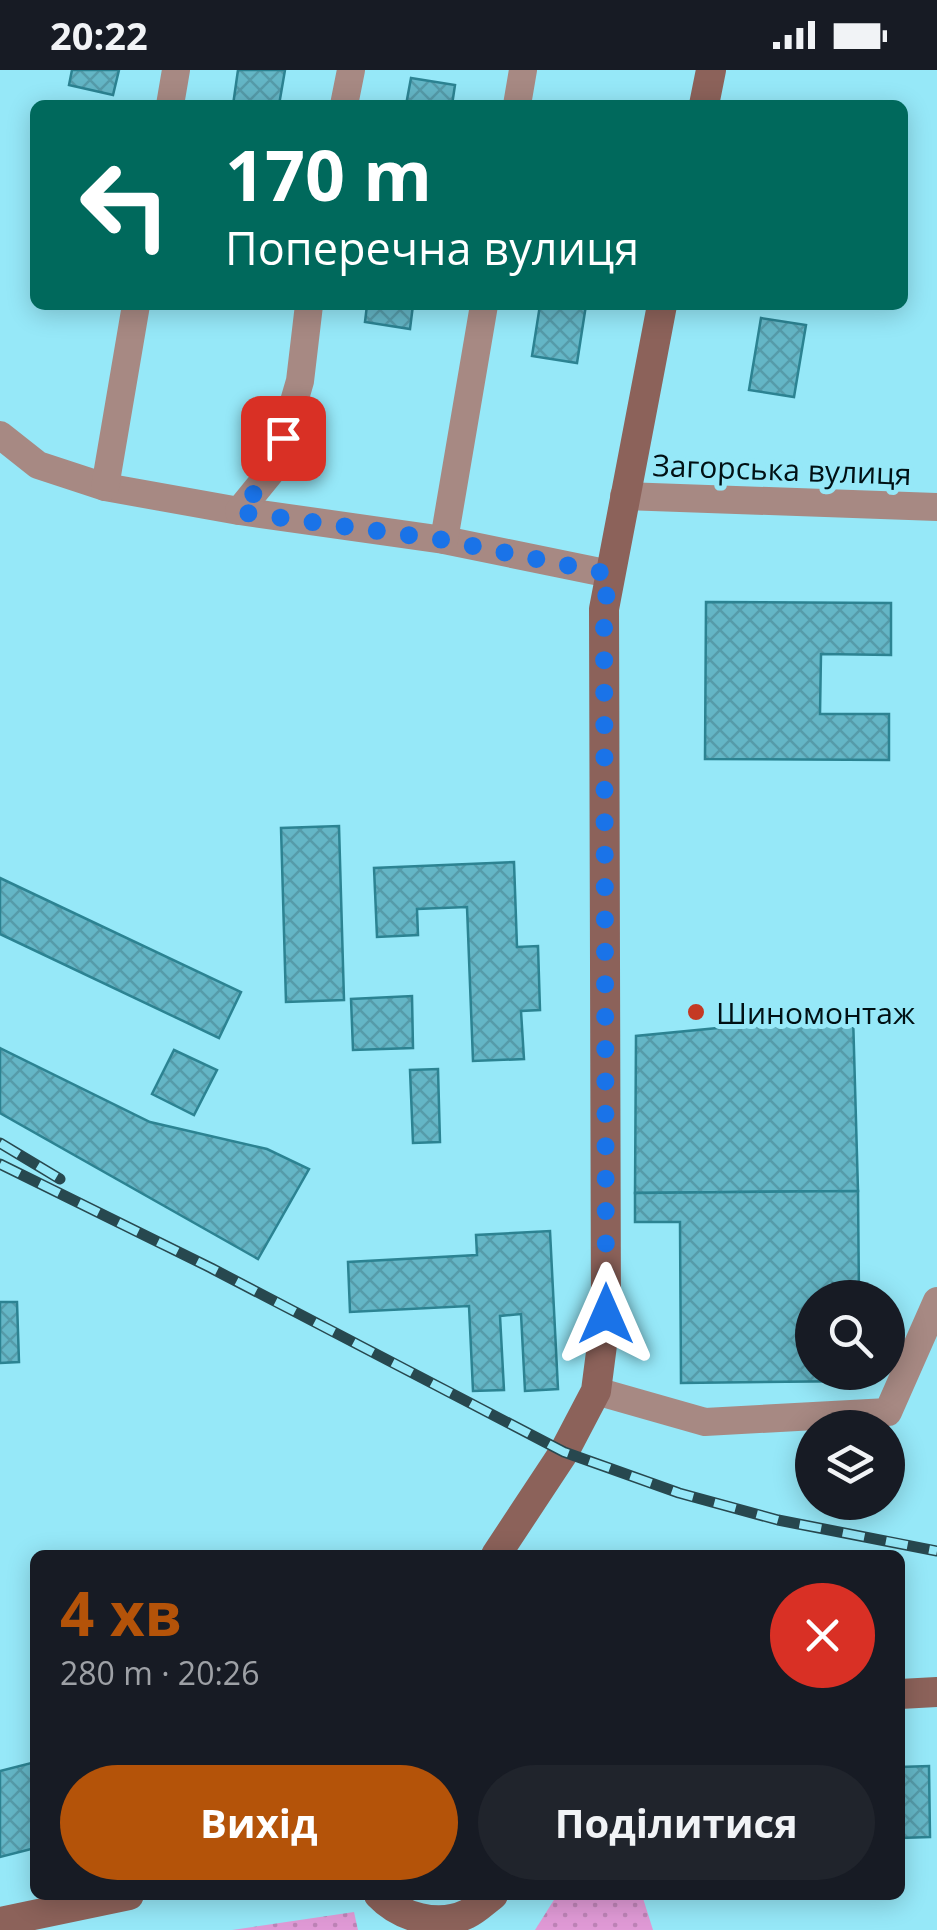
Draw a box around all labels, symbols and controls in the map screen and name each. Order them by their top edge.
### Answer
text: 20:22 [50,9,148,61]
text: 170 m [225,126,432,222]
icon: left [60,140,190,270]
text: Поперечна вулиця [225,217,639,278]
pin [241,396,326,481]
icon: arrive [256,411,311,466]
street label: Загорська вулиця [652,444,912,494]
place label: Шиномонтаж [716,992,915,1033]
marker: Шиномонтаж [685,1001,707,1023]
position arrow [554,1262,658,1366]
map controls [795,1280,905,1520]
button: search [795,1280,905,1390]
button: layers [795,1410,905,1520]
text: 4 хв [60,1572,182,1654]
button: close [770,1583,875,1688]
text: 280 m · 20:26 [60,1651,259,1694]
button: Вихід [60,1765,458,1880]
button: Поділитися [478,1765,875,1880]

